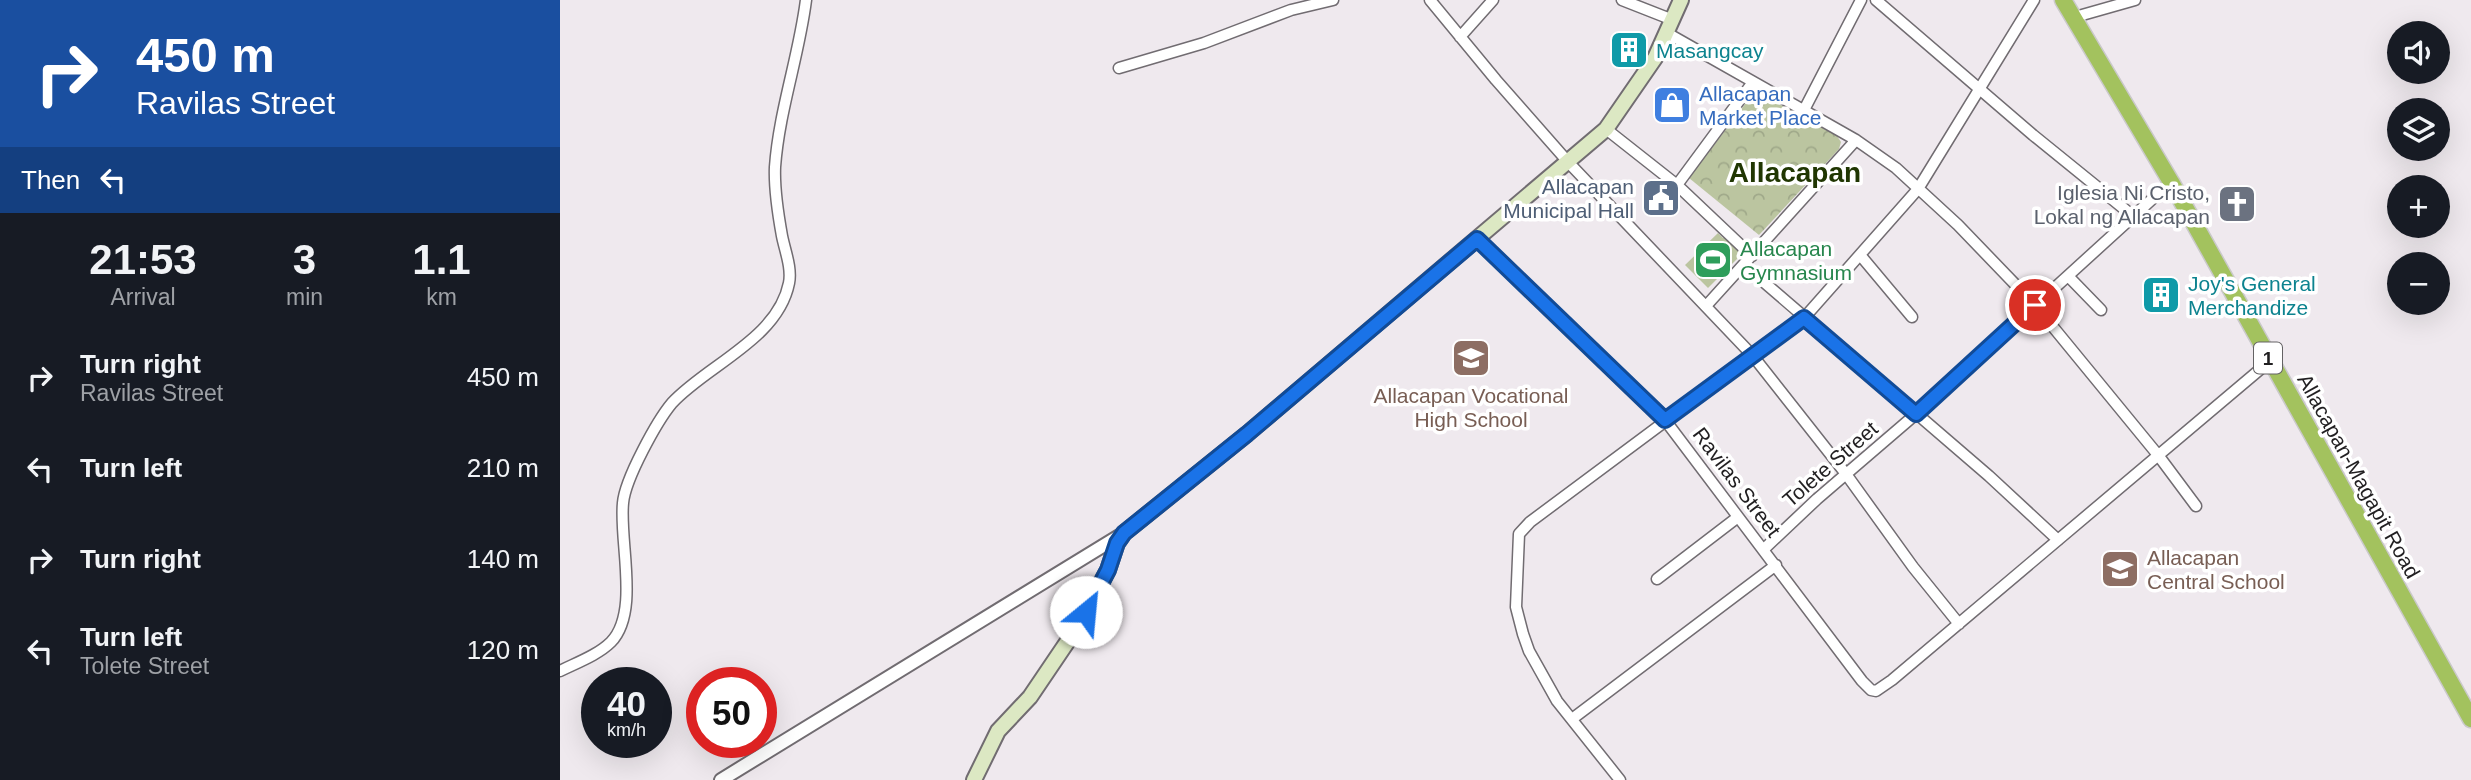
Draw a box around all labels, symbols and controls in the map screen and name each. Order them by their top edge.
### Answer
map controls [2387,21,2450,315]
button: sound [2387,21,2450,84]
icon: right [21,28,112,119]
text: 450 m [136,28,275,82]
building icon: Masangcay [1608,29,1650,71]
place label: Masangcay [1656,39,1764,62]
place label: Allacapan Market Place [1699,82,1822,129]
shop icon: Allacapan Market Place [1651,84,1693,126]
text: Ravilas Street [136,85,335,121]
button: layers [2387,98,2450,161]
district label: Allacapan [1729,157,1861,188]
icon: left [94,161,132,199]
text: Then [21,165,80,195]
place label: Allacapan Municipal Hall [1503,175,1634,222]
button: + [2387,175,2450,238]
public building icon: Allacapan Municipal Hall [1640,177,1682,219]
place label: Iglesia Ni Cristo, Lokal ng Allacapan [2034,181,2210,228]
church icon: Iglesia Ni Cristo, Lokal ng Allacapan [2216,183,2258,225]
text: 21:53 [89,236,197,283]
text: 3 [293,236,316,283]
text: 1.1 [412,236,471,283]
place label: Allacapan Gymnasium [1740,237,1852,284]
sports icon: Allacapan Gymnasium [1692,239,1734,281]
button: − [2387,252,2450,315]
place label: Joy's General Merchandize [2188,272,2316,319]
building icon: Joy's General Merchandize [2140,274,2182,316]
pin [2005,275,2065,335]
text: Arrival [110,284,176,310]
text: min [286,284,323,310]
text: km [426,284,457,310]
icon: arrive [2016,286,2054,324]
school or university icon: Allacapan Vocational High School [1450,337,1492,379]
road number: 1 [2254,342,2282,374]
text: Turn right [80,349,201,379]
icon: right [21,359,59,397]
text: 450 m [467,362,539,392]
street label: Allacapan-Magapit Road [2293,370,2425,582]
text: Ravilas Street [80,380,223,406]
place label: Allacapan Vocational High School [1374,384,1568,431]
street label: Tolete Street [1778,417,1882,511]
street label: Ravilas Street [1688,423,1786,541]
icon: left [21,450,59,488]
text: Turn left [80,453,182,483]
text: 210 m [467,453,539,483]
icon: right [21,541,59,579]
text: Turn right [80,544,201,574]
text: 140 m [467,544,539,574]
place label: Allacapan Central School [2147,546,2285,593]
school or university icon: Allacapan Central School [2099,548,2141,590]
position arrow [1049,575,1123,649]
text: Turn left [80,622,182,652]
icon: left [21,632,59,670]
text: 120 m [467,635,539,665]
text: Tolete Street [80,653,209,679]
speed limit sign: 50 [686,667,777,758]
text: 40 [607,684,646,723]
text: km/h [607,720,646,740]

